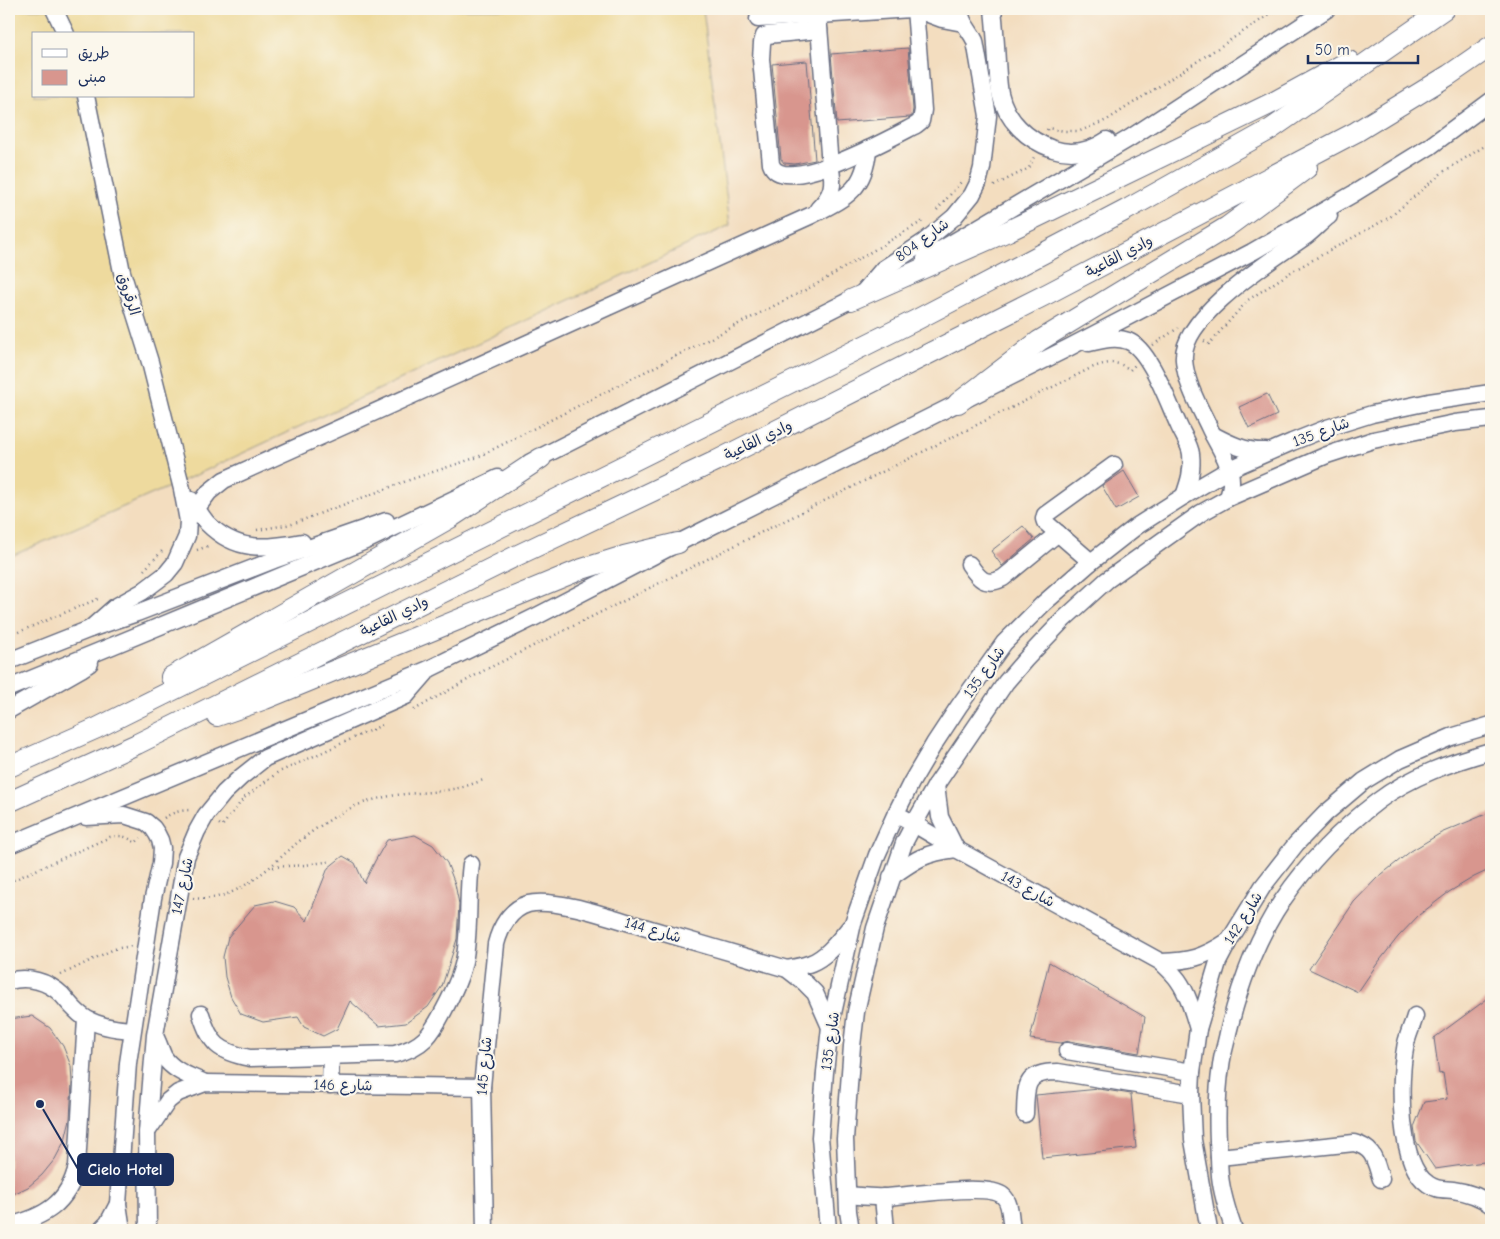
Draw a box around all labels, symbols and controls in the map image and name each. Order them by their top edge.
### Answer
legend [32,32,195,98]
scale bar [1308,32,1418,64]
text: 50 m [1315,41,1350,59]
text: طريق [78,44,110,62]
text: مبنى [78,68,106,87]
street label: شارع 804 [892,215,953,266]
street label: وادي القاعية [1082,231,1157,283]
street label: الرقروق [113,271,144,318]
street label: شارع 135 [1290,413,1352,452]
street label: وادي القاعية [721,416,796,466]
street label: وادي القاعية [357,592,432,642]
street label: شارع 135 [959,643,1009,702]
street label: شارع 147 [167,856,198,916]
street label: شارع 143 [998,867,1058,912]
street label: شارع 142 [1220,888,1267,948]
street label: شارع 144 [622,913,683,948]
street label: شارع 135 [817,1010,844,1072]
street label: شارع 145 [472,1036,497,1096]
street label: شارع 146 [313,1075,373,1096]
callout: Cielo Hotel [78,1154,173,1185]
text: Cielo Hotel [87,1161,163,1179]

